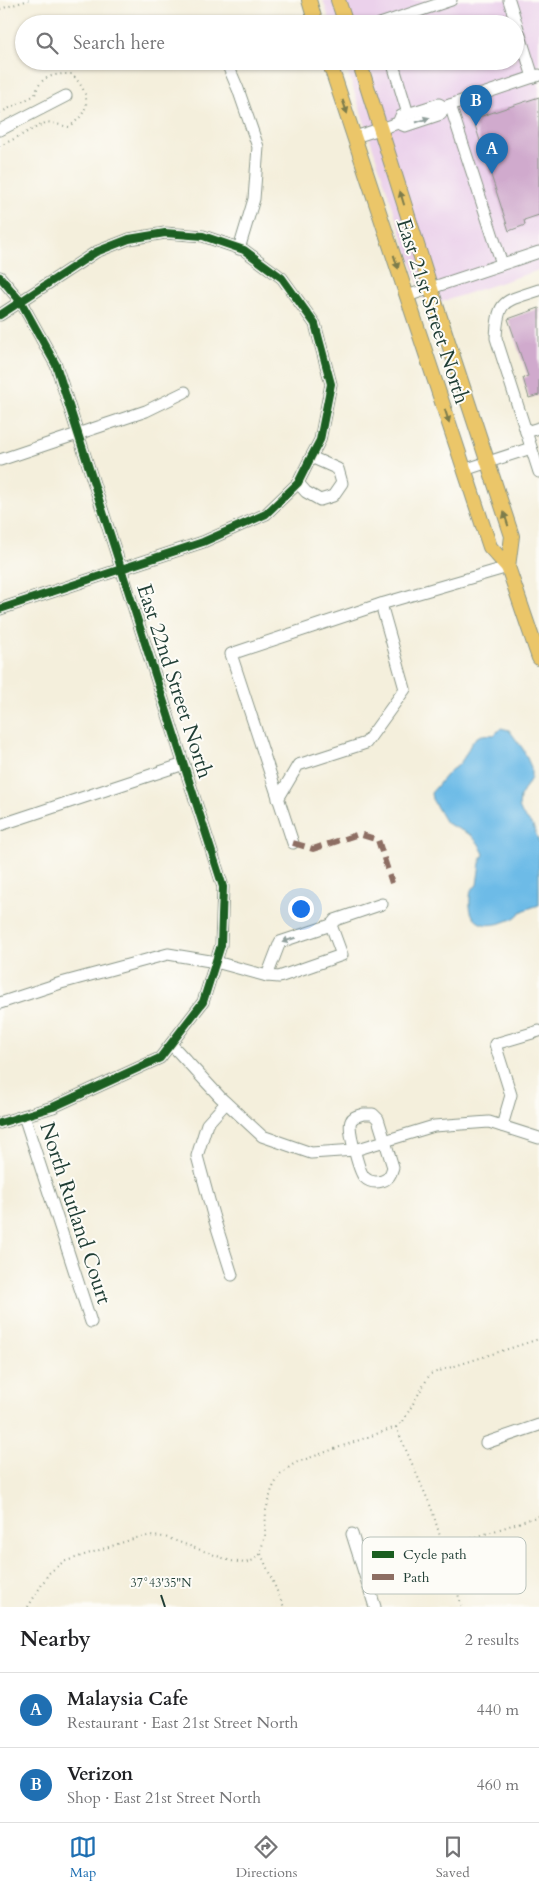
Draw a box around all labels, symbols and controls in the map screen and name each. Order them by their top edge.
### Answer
search box [15,15,524,70]
icon: search [33,29,61,57]
text: Search here [73,30,165,56]
pin: B [460,85,492,126]
one-way arrow [341,100,349,115]
one-way arrow [415,116,430,123]
pin: A [476,133,508,174]
one-way arrow [398,190,406,205]
street label: East 21st Street North [389,215,476,408]
one-way arrow [393,254,400,269]
one-way arrow [443,409,451,424]
one-way arrow [502,511,510,526]
street label: East 22nd Street North [129,580,220,783]
your location [288,896,314,922]
one-way arrow [281,937,296,944]
street label: North Rutland Court [32,1118,119,1308]
legend [362,1537,526,1594]
text: Cycle path [403,1545,467,1564]
text: Path [403,1568,430,1587]
text: 37°43'35"N [131,1575,192,1591]
text: Nearby [20,1625,91,1654]
text: 2 results [465,1629,519,1651]
text: Malaysia Cafe [67,1686,188,1712]
text: A [30,1699,42,1721]
text: 440 m [477,1699,519,1721]
text: Restaurant · East 21st Street North [67,1712,298,1734]
text: Verizon [67,1761,133,1787]
text: B [30,1774,42,1796]
text: 460 m [477,1774,519,1796]
text: Shop · East 21st Street North [67,1787,261,1809]
tab: Map [69,1833,97,1882]
tab: Directions [236,1833,297,1882]
tab: Saved [436,1833,470,1882]

